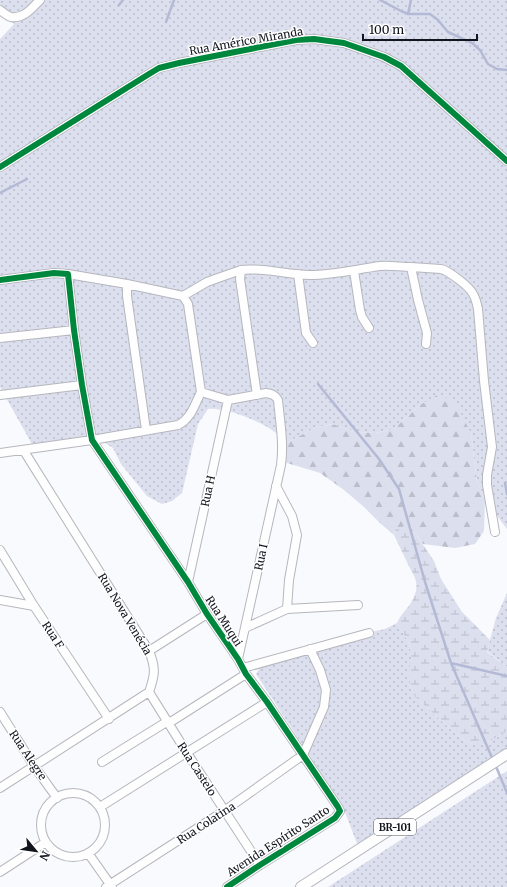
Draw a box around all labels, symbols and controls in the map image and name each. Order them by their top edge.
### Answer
scale bar [363,16,477,42]
text: 100 m [369,22,404,37]
street label: Rua Américo Miranda [188,24,304,58]
street label: Rua H [198,474,218,508]
street label: Rua I [251,542,271,572]
street label: Rua Nova Venécia [95,571,155,658]
street label: Rua Muqui [203,593,246,649]
street label: Rua F [39,619,67,651]
street label: Rua Alegre [6,727,50,783]
street label: Rua Castelo [174,740,220,799]
street label: Rua Colatina [174,799,238,847]
street label: Avenida Espírito Santo [223,802,332,880]
road number: BR-101 [374,819,416,835]
north arrow [16,831,56,871]
text: N [36,849,53,863]

